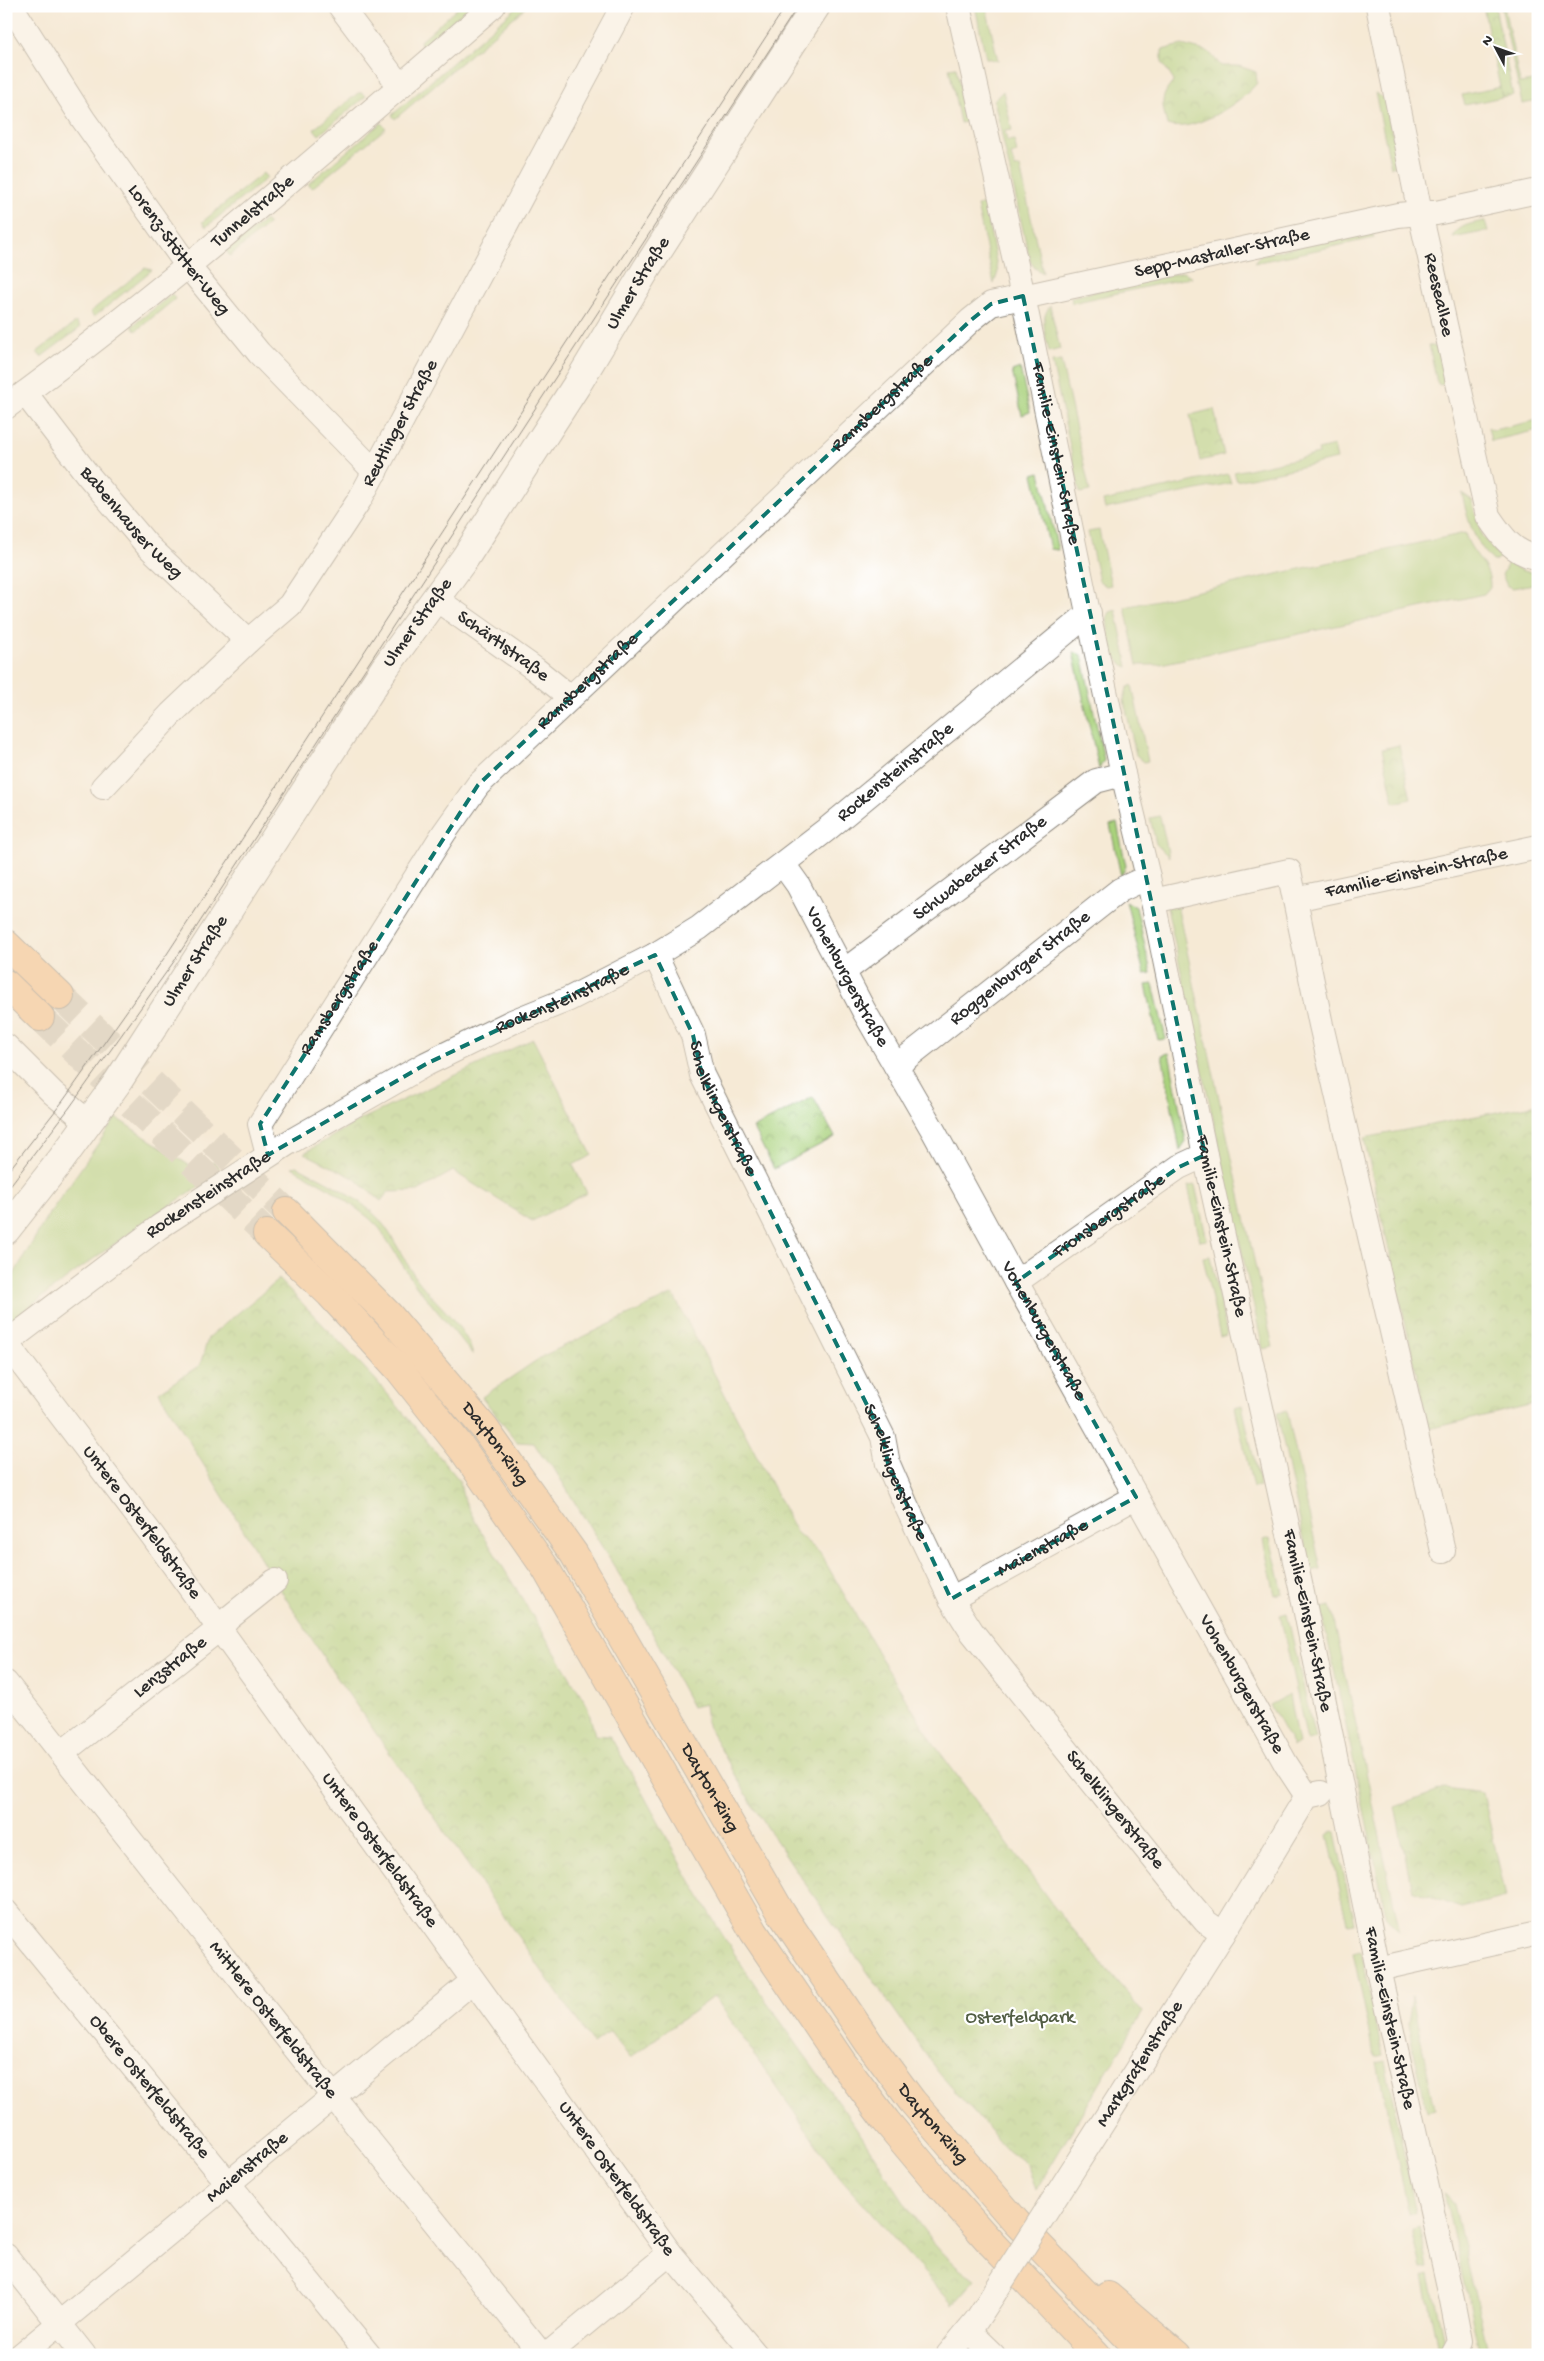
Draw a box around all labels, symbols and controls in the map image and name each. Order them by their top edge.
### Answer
north arrow [1472,22,1522,72]
text: N [1479,32,1497,50]
street label: Tunnelstraße [206,170,300,254]
street label: Lorenz-Stötter-Weg [122,180,235,320]
street label: Sepp-Mastaller-Straße [1132,223,1312,284]
street label: Ulmer Straße [601,232,676,334]
street label: Reeseallee [1418,251,1459,339]
street label: Ramsbergstraße [827,350,938,457]
street label: Reutlinger Straße [357,356,444,491]
street label: Familie-Einstein-Straße [1025,359,1085,547]
street label: Babenhauser Weg [74,462,188,584]
street label: Ulmer Straße [377,574,458,672]
street label: Schärtlstraße [452,606,554,687]
street label: Ramsbergstraße [532,628,644,735]
street label: Rockensteinstraße [832,718,959,828]
street label: Schwabecker Straße [909,810,1052,926]
street label: Familie-Einstein-Straße [1322,842,1510,904]
street label: Vohenburgerstraße [800,902,894,1052]
street label: Roggenburger Straße [945,906,1096,1031]
street label: Ulmer Straße [157,911,234,1012]
street label: Ramsbergstraße [295,936,385,1060]
street label: Rockensteinstraße [492,958,633,1040]
street label: Schelklingerstraße [683,1039,762,1180]
street label: Familie-Einstein-Straße [1189,1132,1252,1319]
street label: Rockensteinstraße [141,1146,276,1244]
street label: Fronsbergstraße [1047,1168,1170,1265]
street label: Vohenburgerstraße [995,1256,1092,1405]
street label: Dayton-Ring [455,1396,534,1491]
street label: Schelklingerstraße [857,1400,933,1545]
street label: Untere Osterfeldstraße [77,1441,206,1604]
street label: Maienstraße [994,1514,1093,1583]
street label: Familie-Einstein-Straße [1277,1526,1337,1714]
street label: Vohenburgerstraße [1193,1610,1290,1758]
street label: Lenzstraße [129,1631,212,1704]
street label: Dayton-Ring [674,1738,744,1837]
street label: Schelklingerstraße [1060,1746,1170,1874]
street label: Untere Osterfeldstraße [316,1768,443,1933]
street label: Familie-Einstein-Straße [1358,1924,1421,2112]
street label: Mittlere Osterfeldstraße [203,1937,343,2104]
street label: Markgrafenstraße [1091,1996,1189,2131]
park label: Osterfeldpark [966,2007,1076,2030]
street label: Obere Osterfeldstraße [83,2010,215,2164]
street label: Dayton-Ring [891,2078,973,2170]
street label: Untere Osterfeldstraße [553,2097,680,2261]
street label: Maienstraße [202,2127,294,2208]

